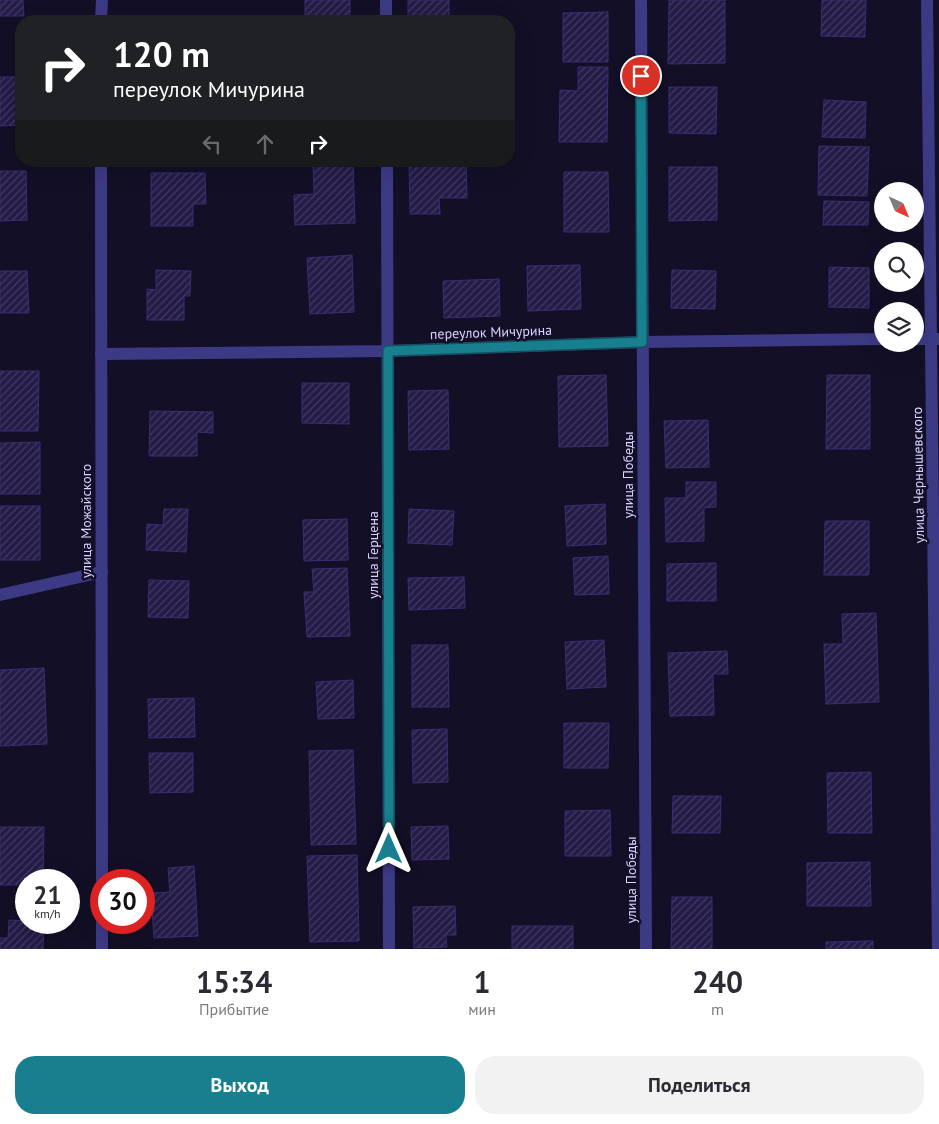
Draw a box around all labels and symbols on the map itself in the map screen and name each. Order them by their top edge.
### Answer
pin [620,55,662,97]
north arrow [874,182,924,232]
street label: переулок Мичурина [430,321,552,343]
street label: улица Чернышевского [908,407,928,543]
street label: улица Победы [619,431,637,519]
street label: улица Можайского [77,464,95,578]
street label: улица Герцена [364,511,382,599]
position arrow [362,822,414,874]
street label: улица Победы [622,836,640,924]
speed limit sign: 30 [90,869,155,934]

